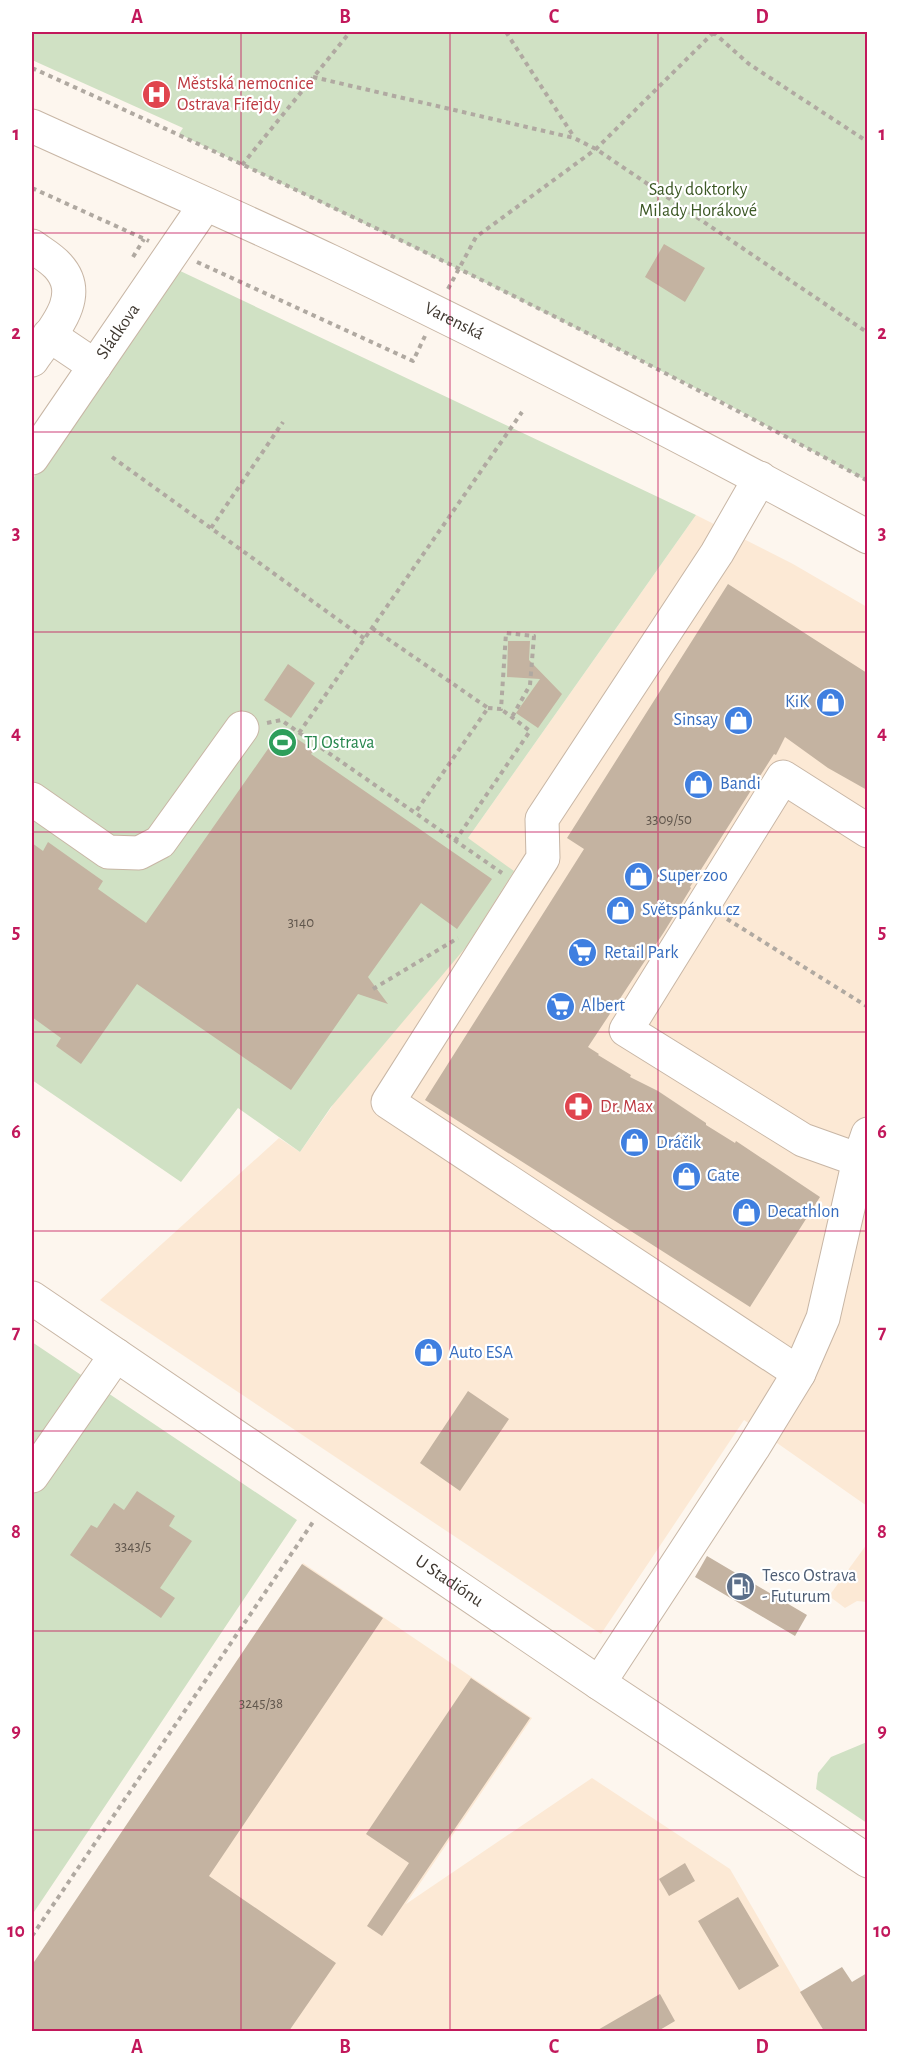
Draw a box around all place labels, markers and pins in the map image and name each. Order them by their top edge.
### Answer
place label: Městská nemocnice Ostrava Fifejdy [177,75,314,114]
hospital icon: Městská nemocnice Ostrava Fifejdy [140,78,172,110]
shop icon: KiK [814,686,846,718]
place label: KiK [785,693,809,711]
shop icon: Sinsay [723,704,755,736]
place label: Sinsay [673,711,718,729]
sports icon: TJ Ostrava [267,727,299,759]
place label: TJ Ostrava [304,734,375,752]
shop icon: Bandi [683,768,715,800]
place label: Bandi [720,775,761,793]
shop icon: Super zoo [622,860,654,892]
place label: Super zoo [659,867,728,885]
shop icon: Světspánku.cz [605,894,637,926]
place label: Světspánku.cz [642,901,740,919]
supermarket icon: Retail Park [567,937,599,969]
place label: Retail Park [604,944,679,962]
supermarket icon: Albert [544,990,576,1022]
place label: Albert [581,997,625,1015]
pharmacy icon: Dr. Max [563,1091,595,1123]
place label: Dr. Max [600,1098,653,1116]
shop icon: Dráčik [619,1127,651,1159]
place label: Dráčik [656,1134,702,1152]
shop icon: Gate [670,1160,702,1192]
place label: Gate [707,1167,740,1185]
shop icon: Decathlon [730,1196,762,1228]
place label: Decathlon [767,1203,840,1221]
shop icon: Auto ESA [412,1337,444,1369]
place label: Auto ESA [449,1344,514,1362]
place label: Tesco Ostrava - Futurum [762,1567,857,1606]
fuel station icon: Tesco Ostrava - Futurum [725,1570,757,1602]

